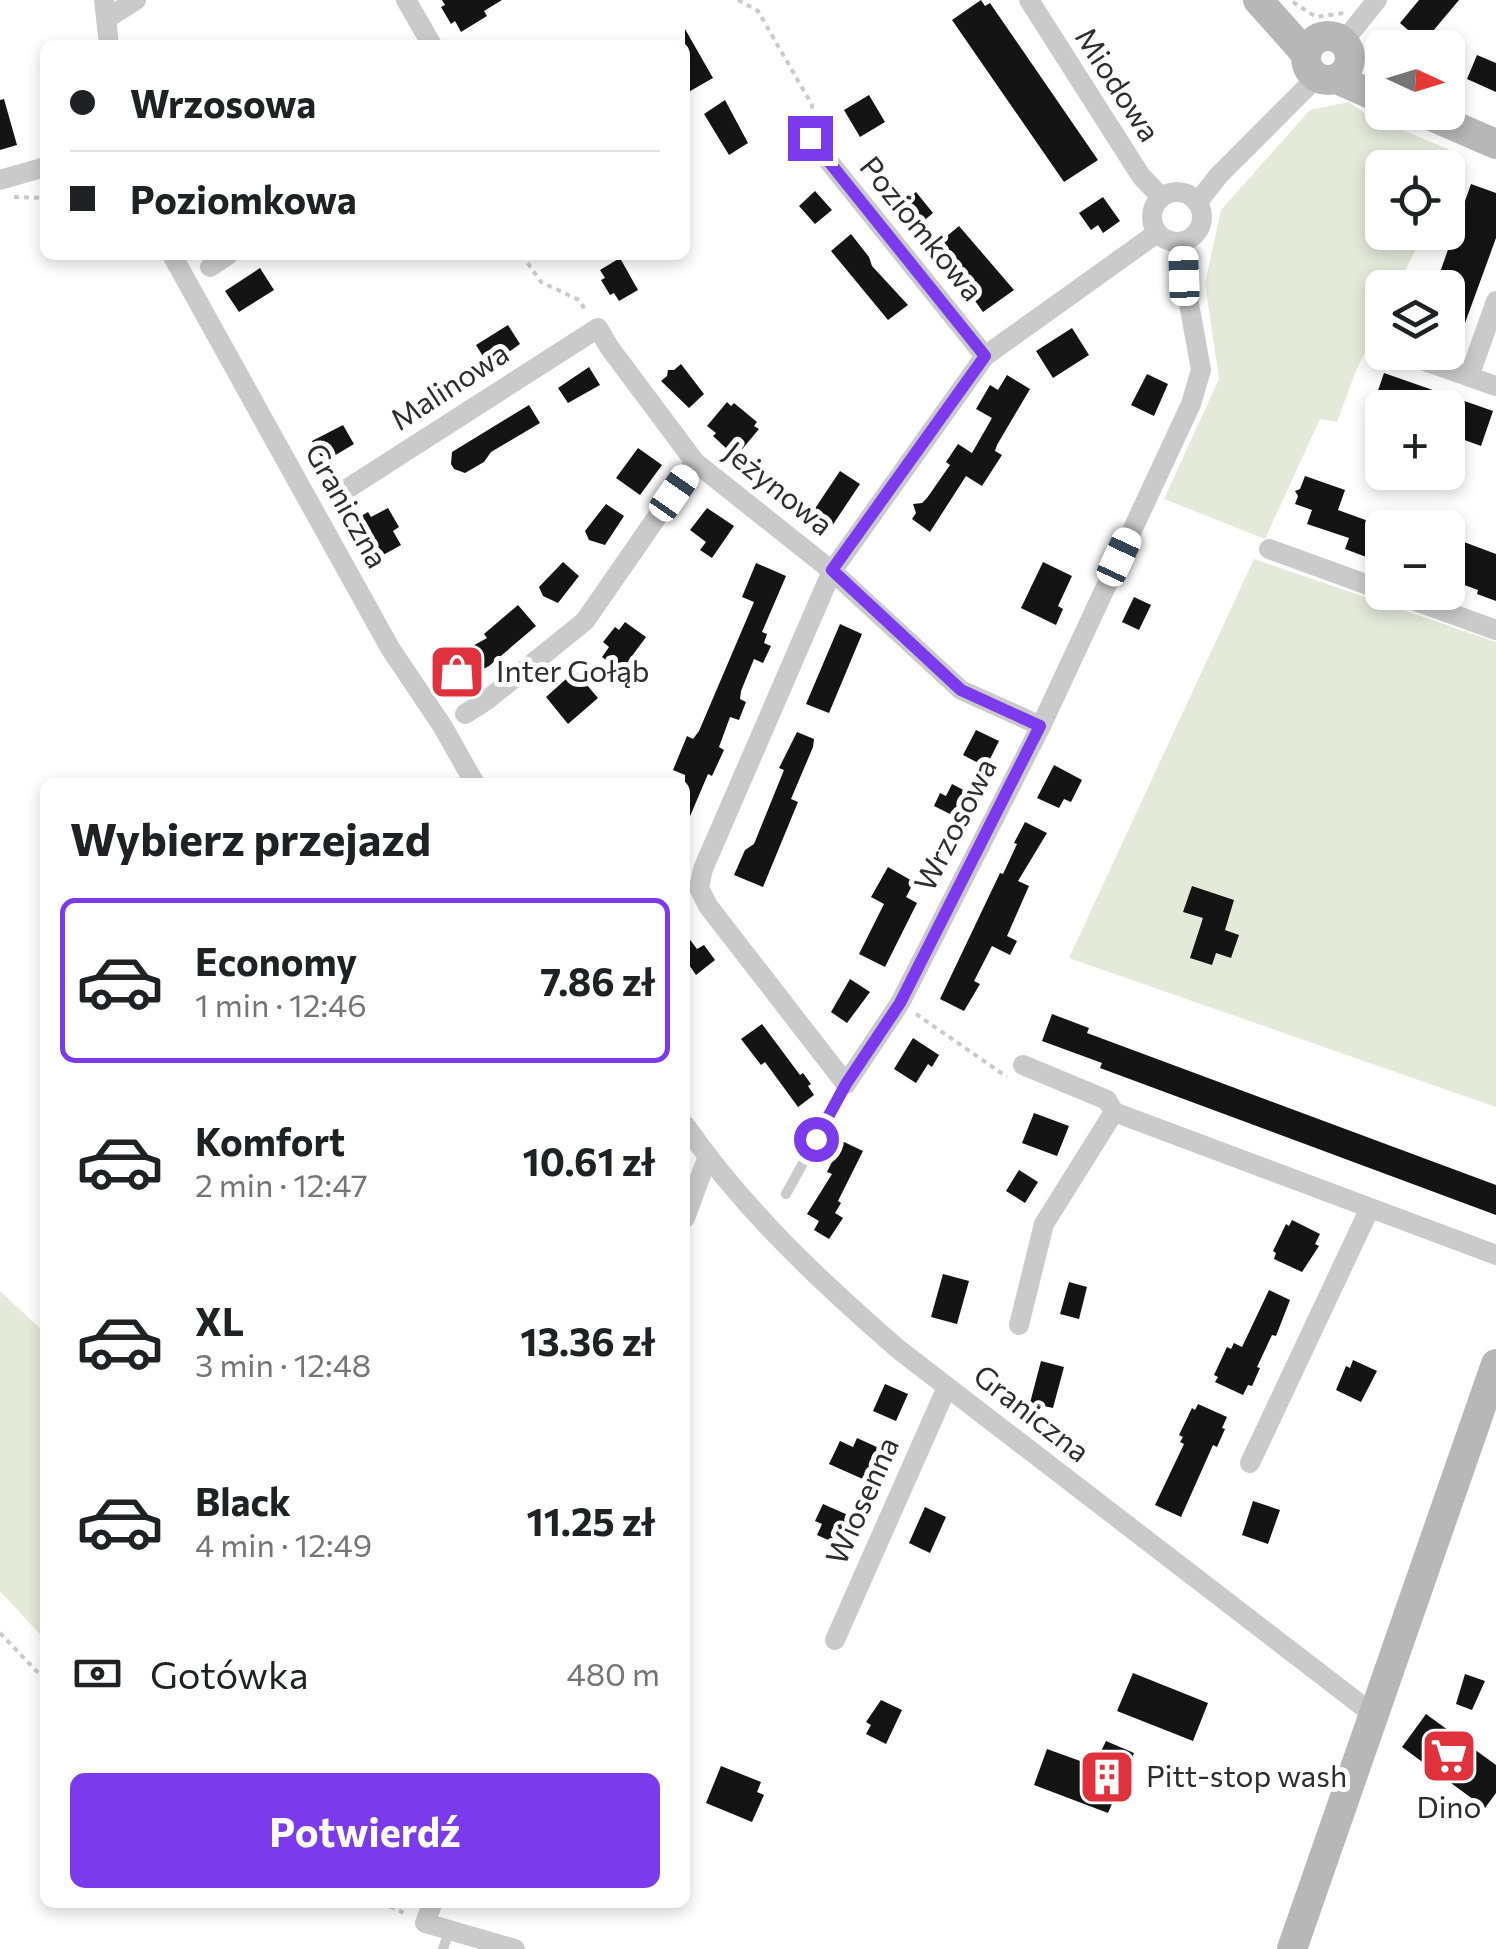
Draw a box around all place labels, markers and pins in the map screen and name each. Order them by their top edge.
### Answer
shop icon: Inter Gołąb [427,642,487,702]
place label: Inter Gołąb [496,651,650,688]
supermarket icon: Dino [1419,1726,1479,1786]
building icon: Pitt-stop wash [1077,1747,1137,1807]
place label: Pitt-stop wash [1146,1756,1347,1793]
place label: Dino [1417,1787,1481,1824]

